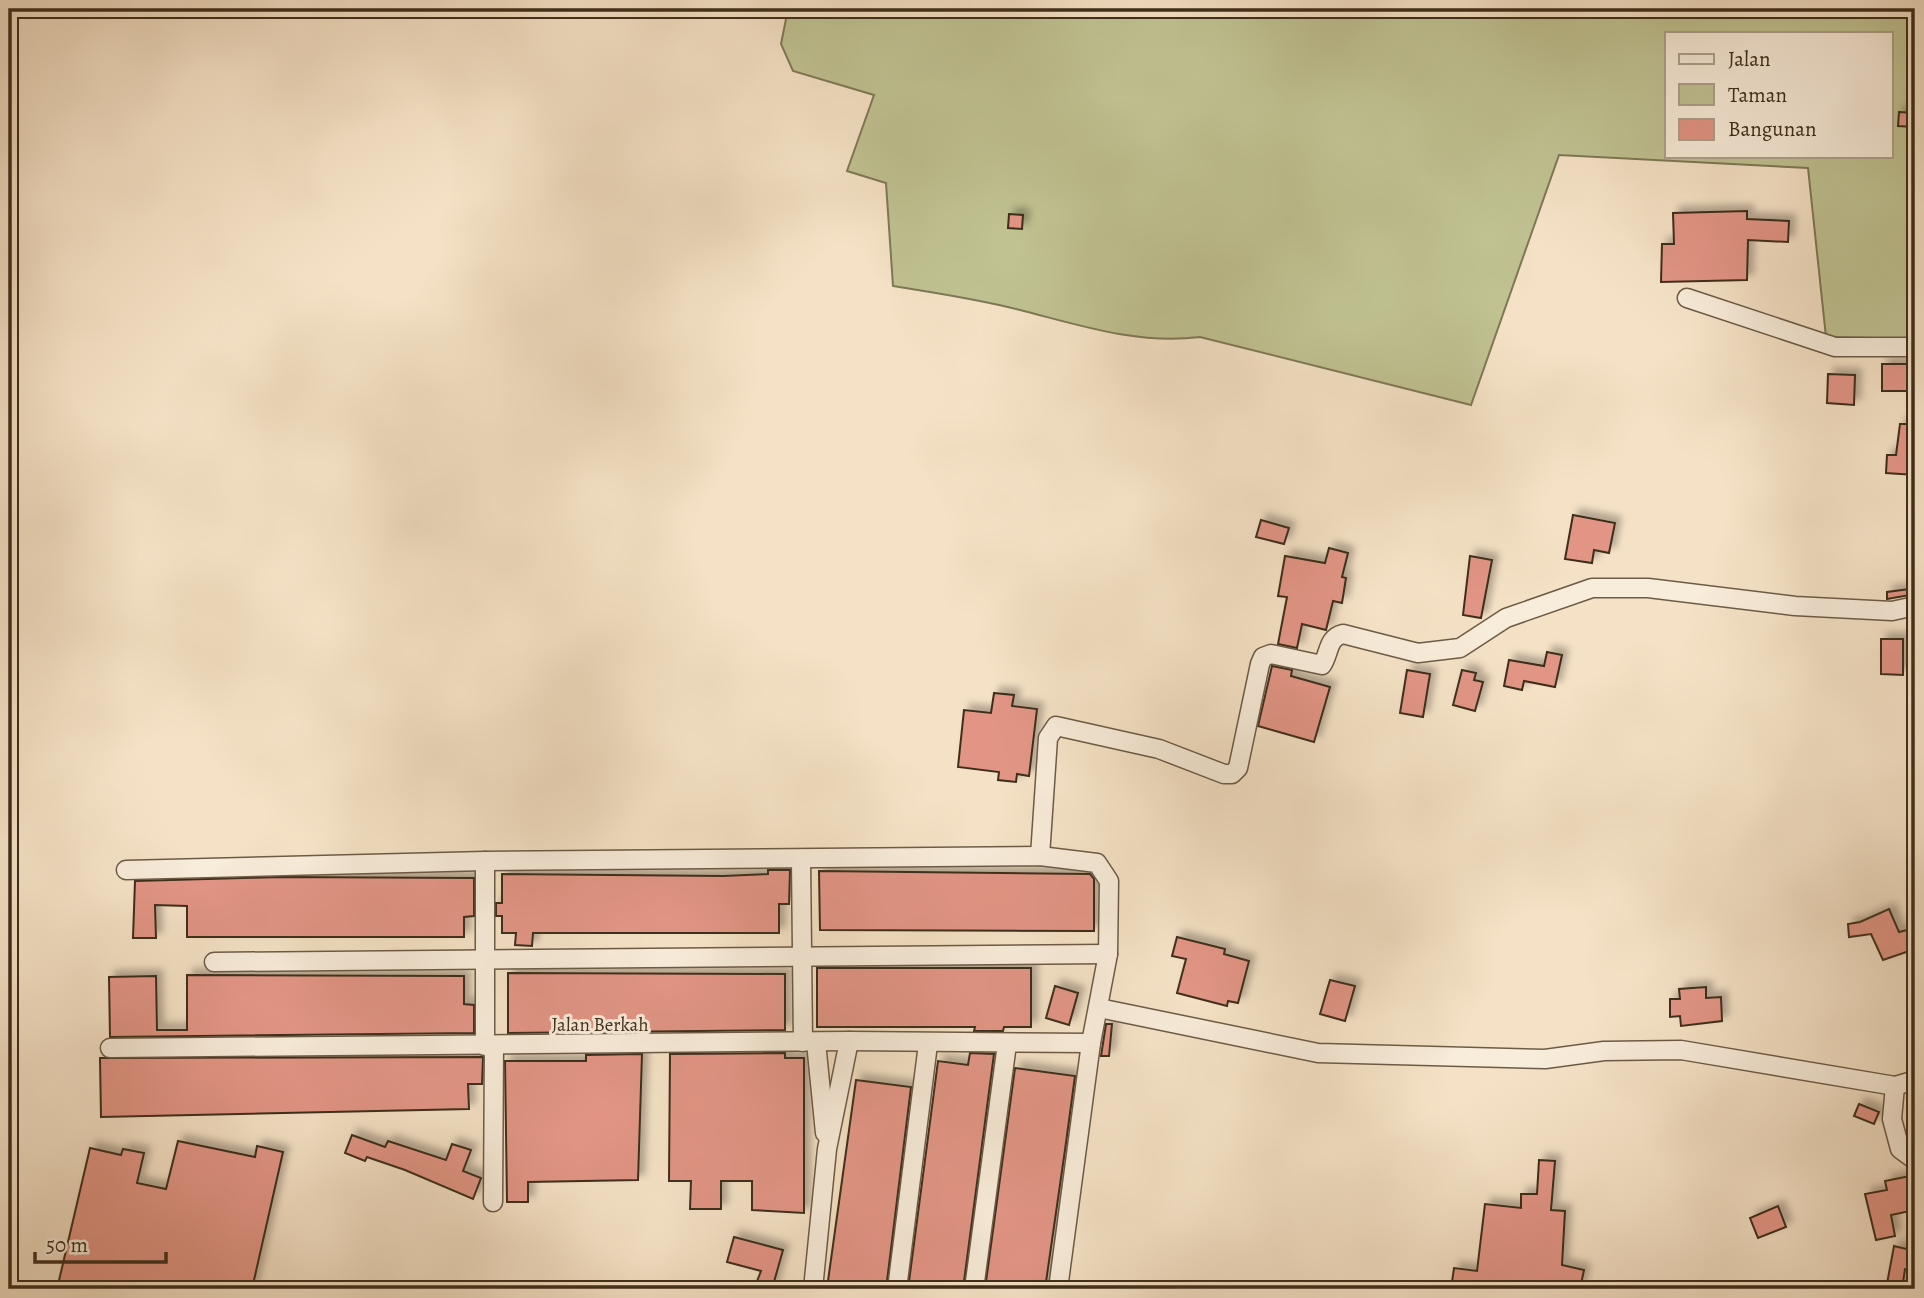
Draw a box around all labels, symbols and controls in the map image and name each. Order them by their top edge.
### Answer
legend [1665,32,1892,158]
text: Jalan [1728,45,1770,73]
text: Taman [1728,81,1787,109]
text: Bangunan [1728,115,1817,143]
street label: Jalan Berkah [551,1012,649,1038]
scale bar [35,1221,166,1265]
text: 50 m [46,1231,88,1259]

